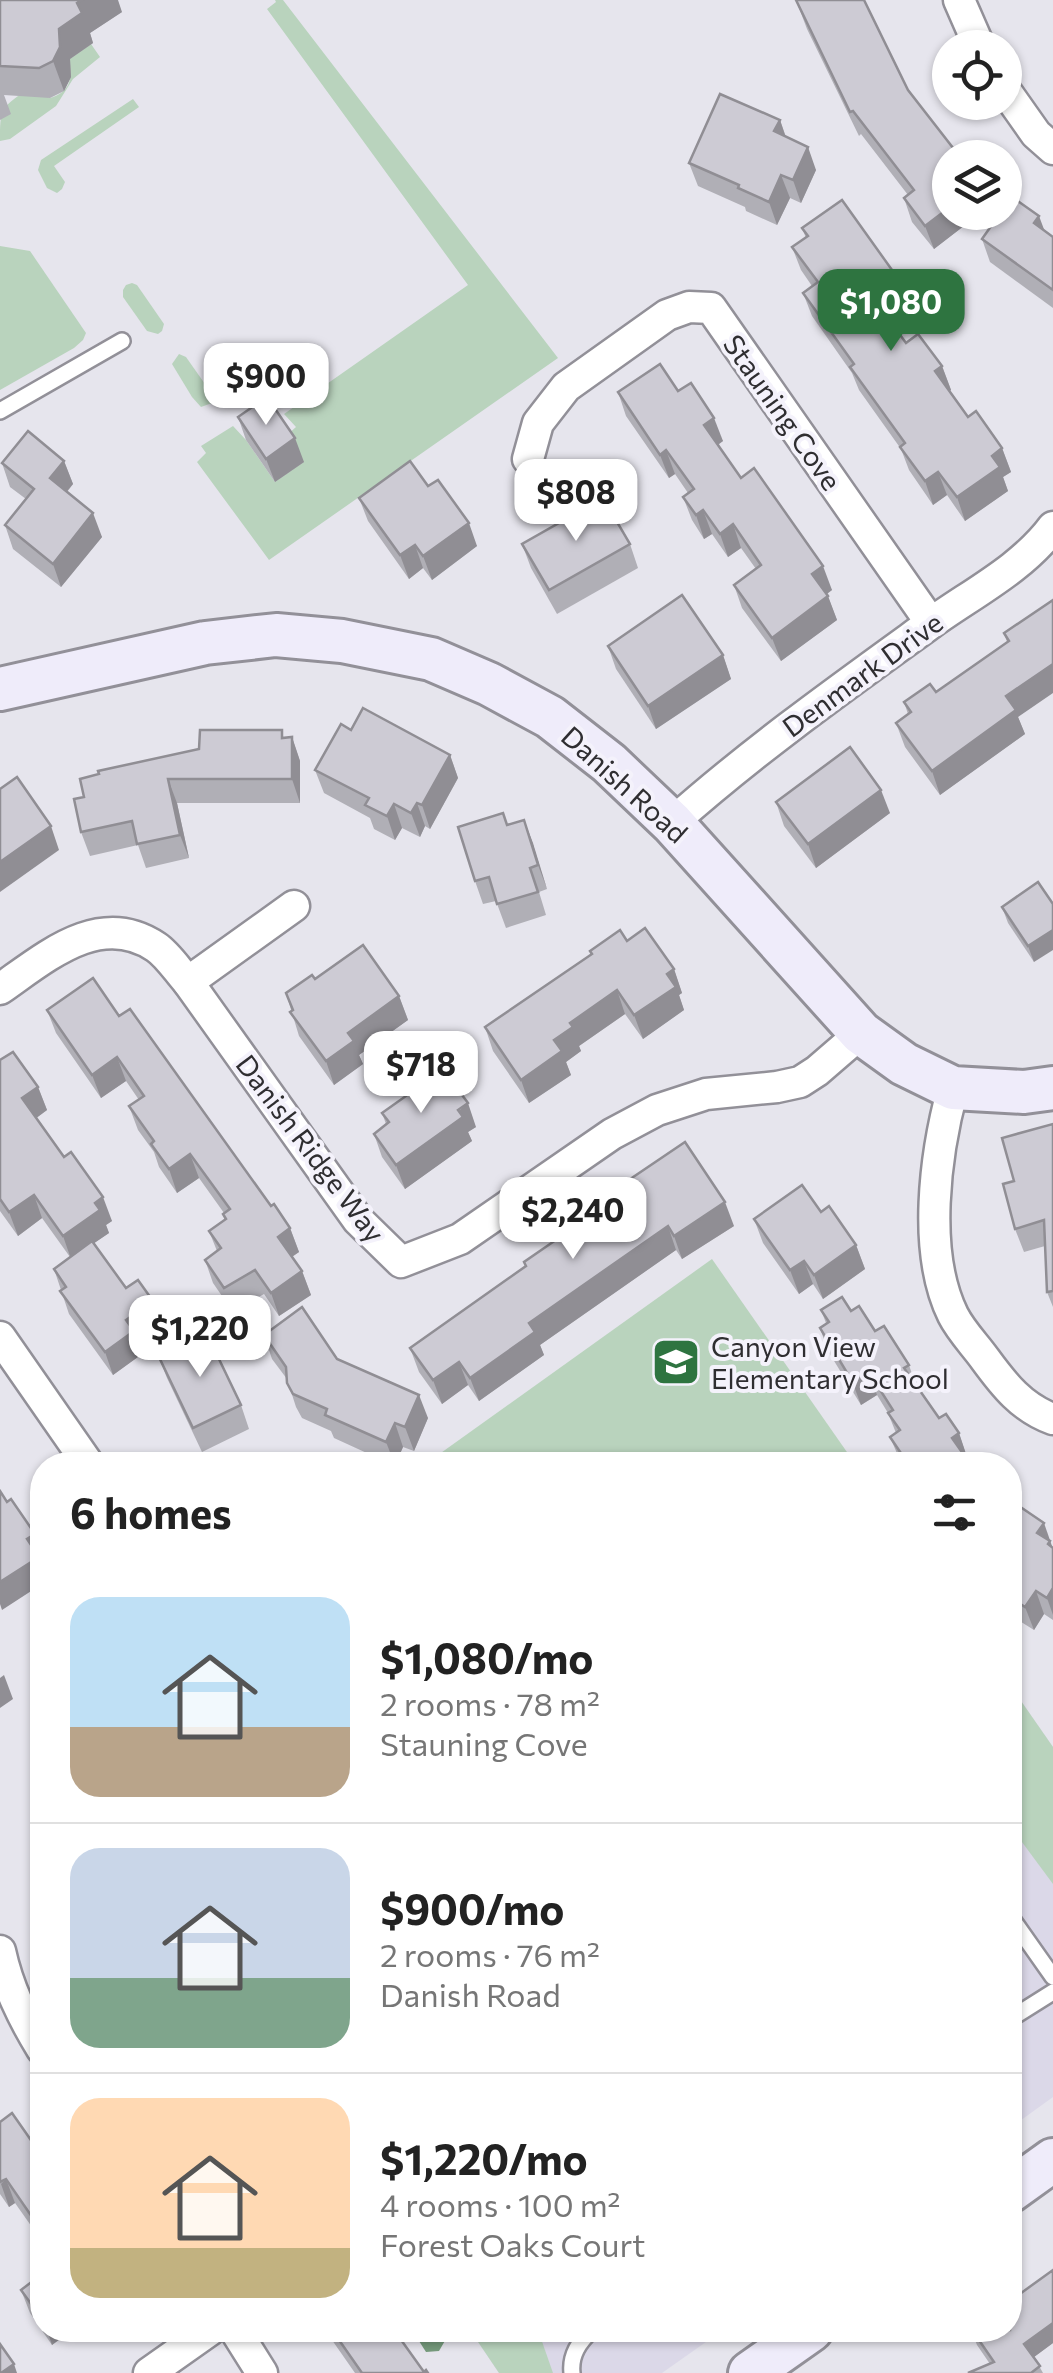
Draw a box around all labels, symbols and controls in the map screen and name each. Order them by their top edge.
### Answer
map controls [932,30,1022,230]
button: locate [932,30,1022,120]
button: layers [932,140,1022,230]
pin: $1,080 [810,269,972,354]
text: $1,080 [840,281,942,321]
street label: Stauning Cove [717,328,849,496]
pin: $900 [207,343,325,428]
text: $900 [226,355,306,395]
pin: $808 [517,459,635,544]
text: $808 [536,471,616,511]
street label: Denmark Drive [775,604,949,744]
street label: Danish Road [555,718,695,850]
pin: $718 [362,1031,480,1116]
text: $718 [386,1043,456,1083]
street label: Danish Ridge Way [230,1048,392,1248]
pin: $2,240 [492,1177,654,1262]
text: $2,240 [521,1189,625,1229]
pin: $1,220 [119,1295,281,1380]
text: $1,220 [151,1307,249,1347]
place label: Canyon View Elementary School [711,1329,949,1395]
school or university icon: Canyon View Elementary School [650,1336,702,1388]
icon: filters [927,1485,982,1540]
text: 6 homes [70,1486,232,1538]
text: $1,080/mo [380,1631,593,1683]
icon: home [150,1637,270,1757]
text: 2 rooms · 78 m² [380,1683,600,1723]
text: Stauning Cove [380,1723,588,1763]
text: $900/mo [380,1882,564,1934]
icon: home [150,1888,270,2008]
text: 2 rooms · 76 m² [380,1934,600,1974]
text: Danish Road [380,1974,561,2014]
text: $1,220/mo [380,2132,588,2184]
icon: home [150,2138,270,2258]
text: 4 rooms · 100 m² [380,2184,620,2224]
text: Forest Oaks Court [380,2224,645,2264]

